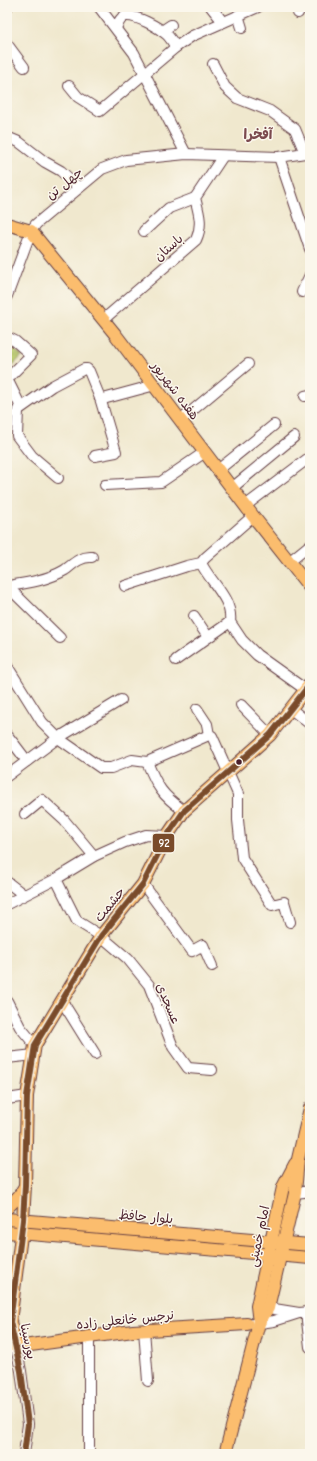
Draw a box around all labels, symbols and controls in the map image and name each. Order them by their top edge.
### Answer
district label: آفخرا [244,126,274,143]
street label: چهل تن [43,164,86,203]
street label: باستان [151,231,186,265]
street label: هفده شهریور [147,357,202,423]
unlabelled marker [234,757,244,767]
line badge: 92 [152,833,175,853]
text: 92 [158,837,170,850]
street label: حشمت [91,884,128,925]
street label: عسجدی [152,981,184,1026]
street label: امام خمینی [245,1204,275,1269]
street label: بلوار حافظ [118,1207,174,1227]
street label: نرجس خانعلی زاده [75,1307,175,1334]
street label: پورسینا [16,1322,40,1361]

